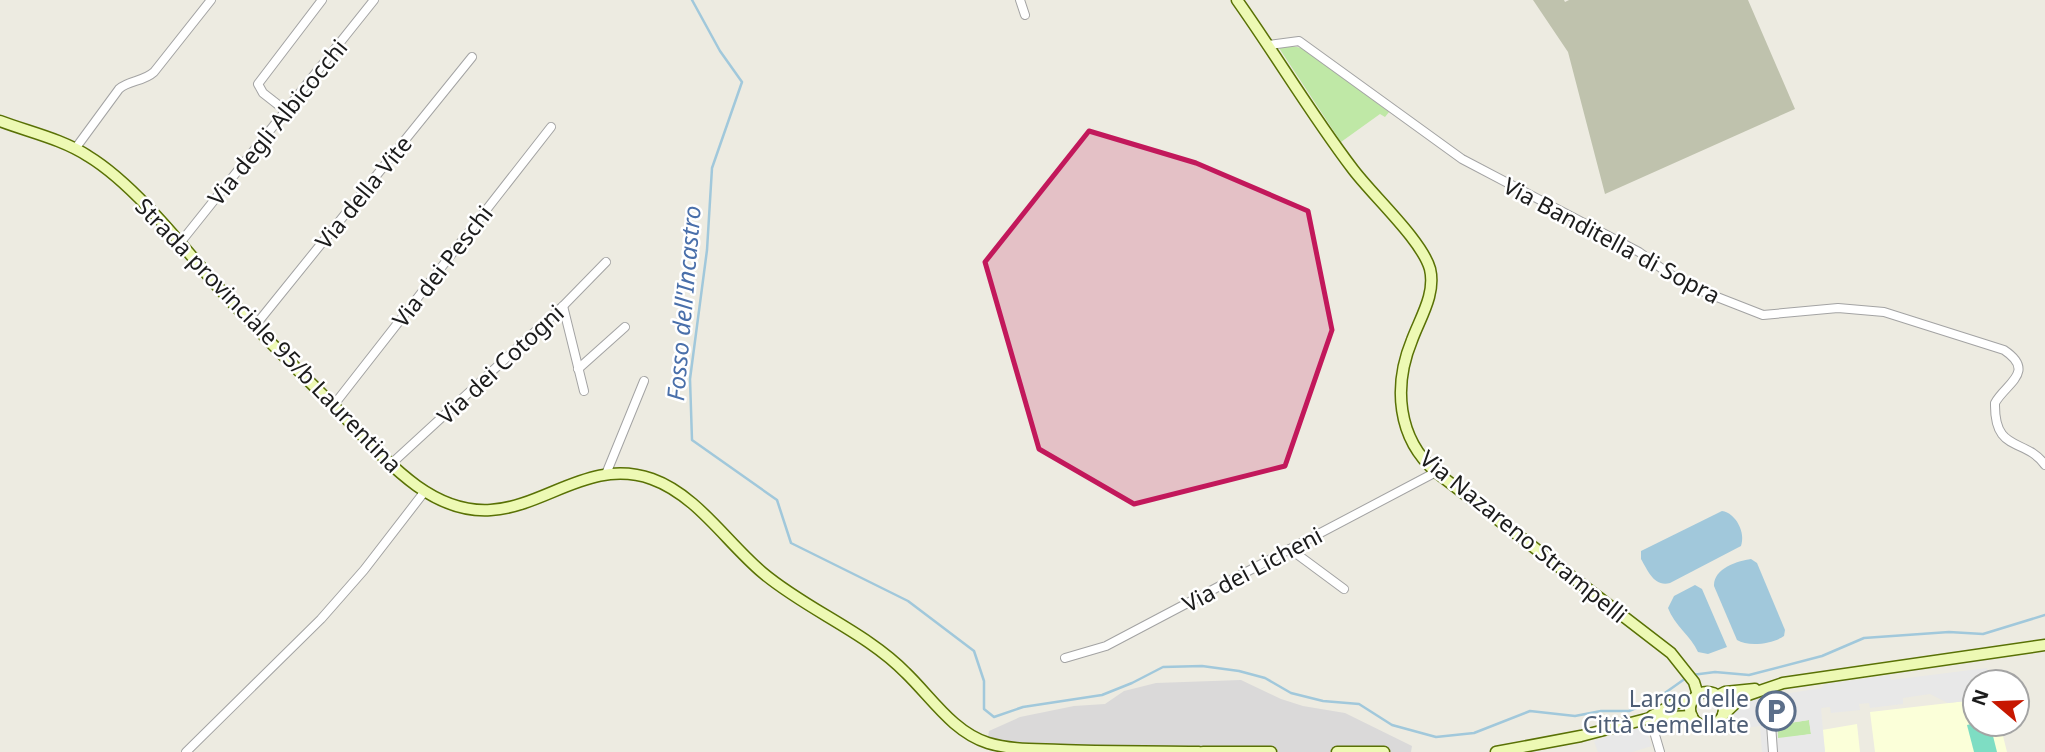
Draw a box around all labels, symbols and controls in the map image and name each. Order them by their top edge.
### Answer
street label: Via degli Albicocchi [200,32,354,212]
street label: Via della Vite [307,129,419,255]
street label: Via Banditella di Sopra [1498,169,1726,311]
street label: Strada provinciale 95/b Laurentina [129,190,409,480]
street label: Via dei Peschi [384,198,500,334]
water label: Fosso dell'Incastro [658,204,708,402]
street label: Via dei Cotogni [430,297,570,431]
street label: Via Nazareno Strampelli [1414,442,1634,630]
street label: Via dei Licheni [1176,519,1328,619]
north arrow [1961,668,2031,738]
place label: Largo delle Città Gemellate [1583,682,1749,740]
text: N [1965,686,1995,709]
parking icon: Largo delle Città Gemellate [1755,690,1797,732]

